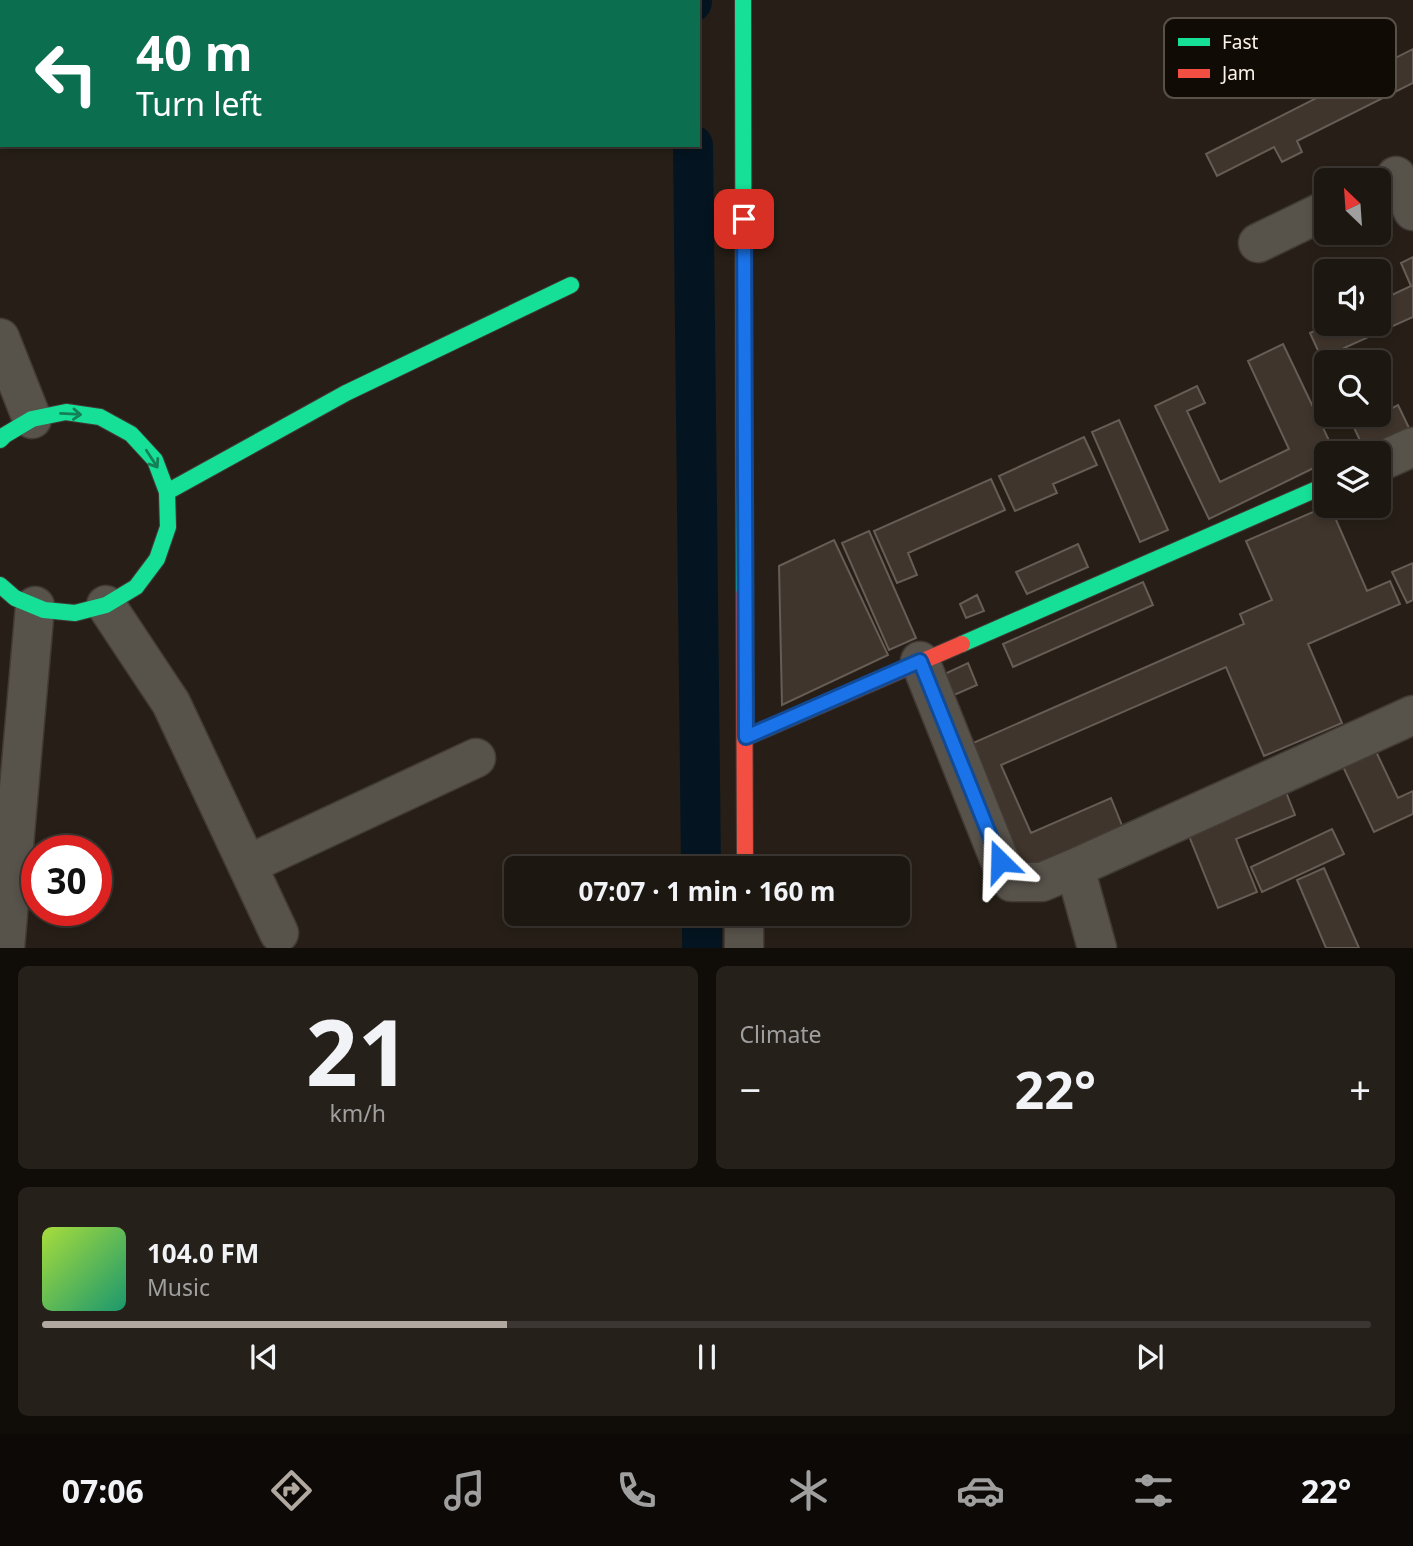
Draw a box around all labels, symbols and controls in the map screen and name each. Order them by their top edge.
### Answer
legend [1164,18,1396,98]
text: 40 m [136,19,253,85]
icon: left [21,28,112,119]
text: Fast [1222,29,1259,55]
text: Jam [1220,60,1256,86]
text: Turn left [136,82,262,125]
north arrow [1314,168,1391,245]
map controls [1314,168,1391,518]
pin [714,189,774,249]
icon: arrive [725,200,763,238]
button: sound [1314,259,1391,336]
button: search [1314,350,1391,427]
one-way arrow [59,407,82,420]
button: layers [1314,441,1391,518]
one-way arrow [144,449,159,468]
position arrow [963,824,1037,898]
speed limit sign: 30 [21,835,112,926]
text: 07:07 · 1 min · 160 m [579,873,835,909]
text: 21 [306,989,410,1113]
text: Climate [740,1018,822,1050]
text: 22° [1014,1053,1096,1124]
text: − [740,1063,761,1115]
text: + [1349,1063,1371,1115]
text: km/h [329,1097,386,1129]
text: 104.0 FM [147,1235,259,1271]
text: Music [147,1271,210,1303]
icon: previous [245,1338,283,1376]
icon: pause [688,1338,726,1376]
icon: next [1131,1338,1169,1376]
icon: directions [267,1466,316,1515]
icon: music [440,1466,489,1515]
icon: phone [612,1466,661,1515]
icon: climate [784,1466,833,1515]
icon: car [956,1466,1005,1515]
icon: filters [1129,1466,1178,1515]
text: 07:06 [62,1469,144,1512]
text: 22° [1301,1469,1351,1512]

